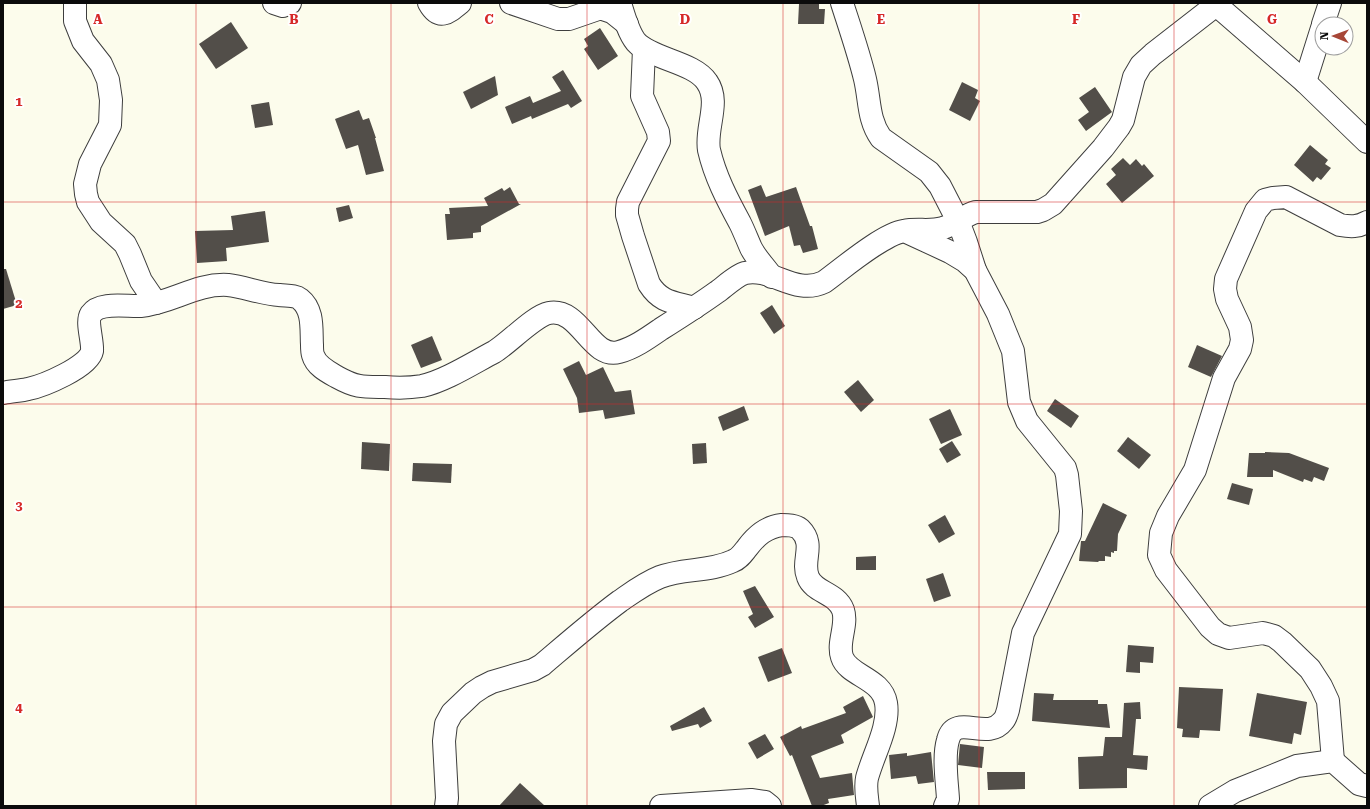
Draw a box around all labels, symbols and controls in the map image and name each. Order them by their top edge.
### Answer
text: A [93,12,103,27]
text: B [289,12,299,27]
text: C [484,12,494,27]
text: D [680,12,690,27]
text: E [877,12,885,27]
text: F [1072,12,1080,27]
text: G [1267,12,1277,27]
north arrow [1314,16,1354,56]
text: N [1318,31,1331,40]
text: 1 [15,94,23,109]
text: 2 [15,296,23,311]
text: 3 [15,498,23,513]
text: 4 [15,700,23,715]

